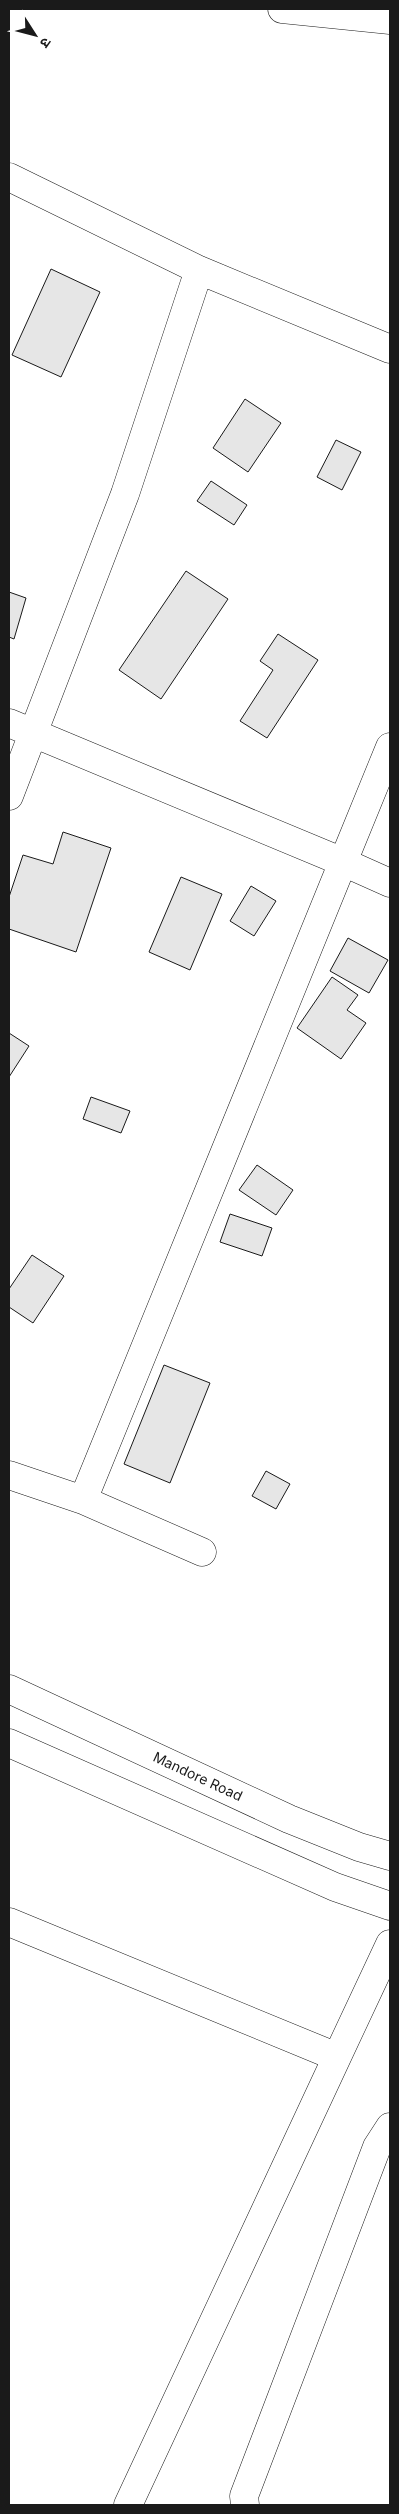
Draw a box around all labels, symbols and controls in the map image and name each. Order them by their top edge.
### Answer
north arrow [10,10,60,60]
text: उ [36,35,55,52]
street label: Mandore Road [151,1748,245,1804]

